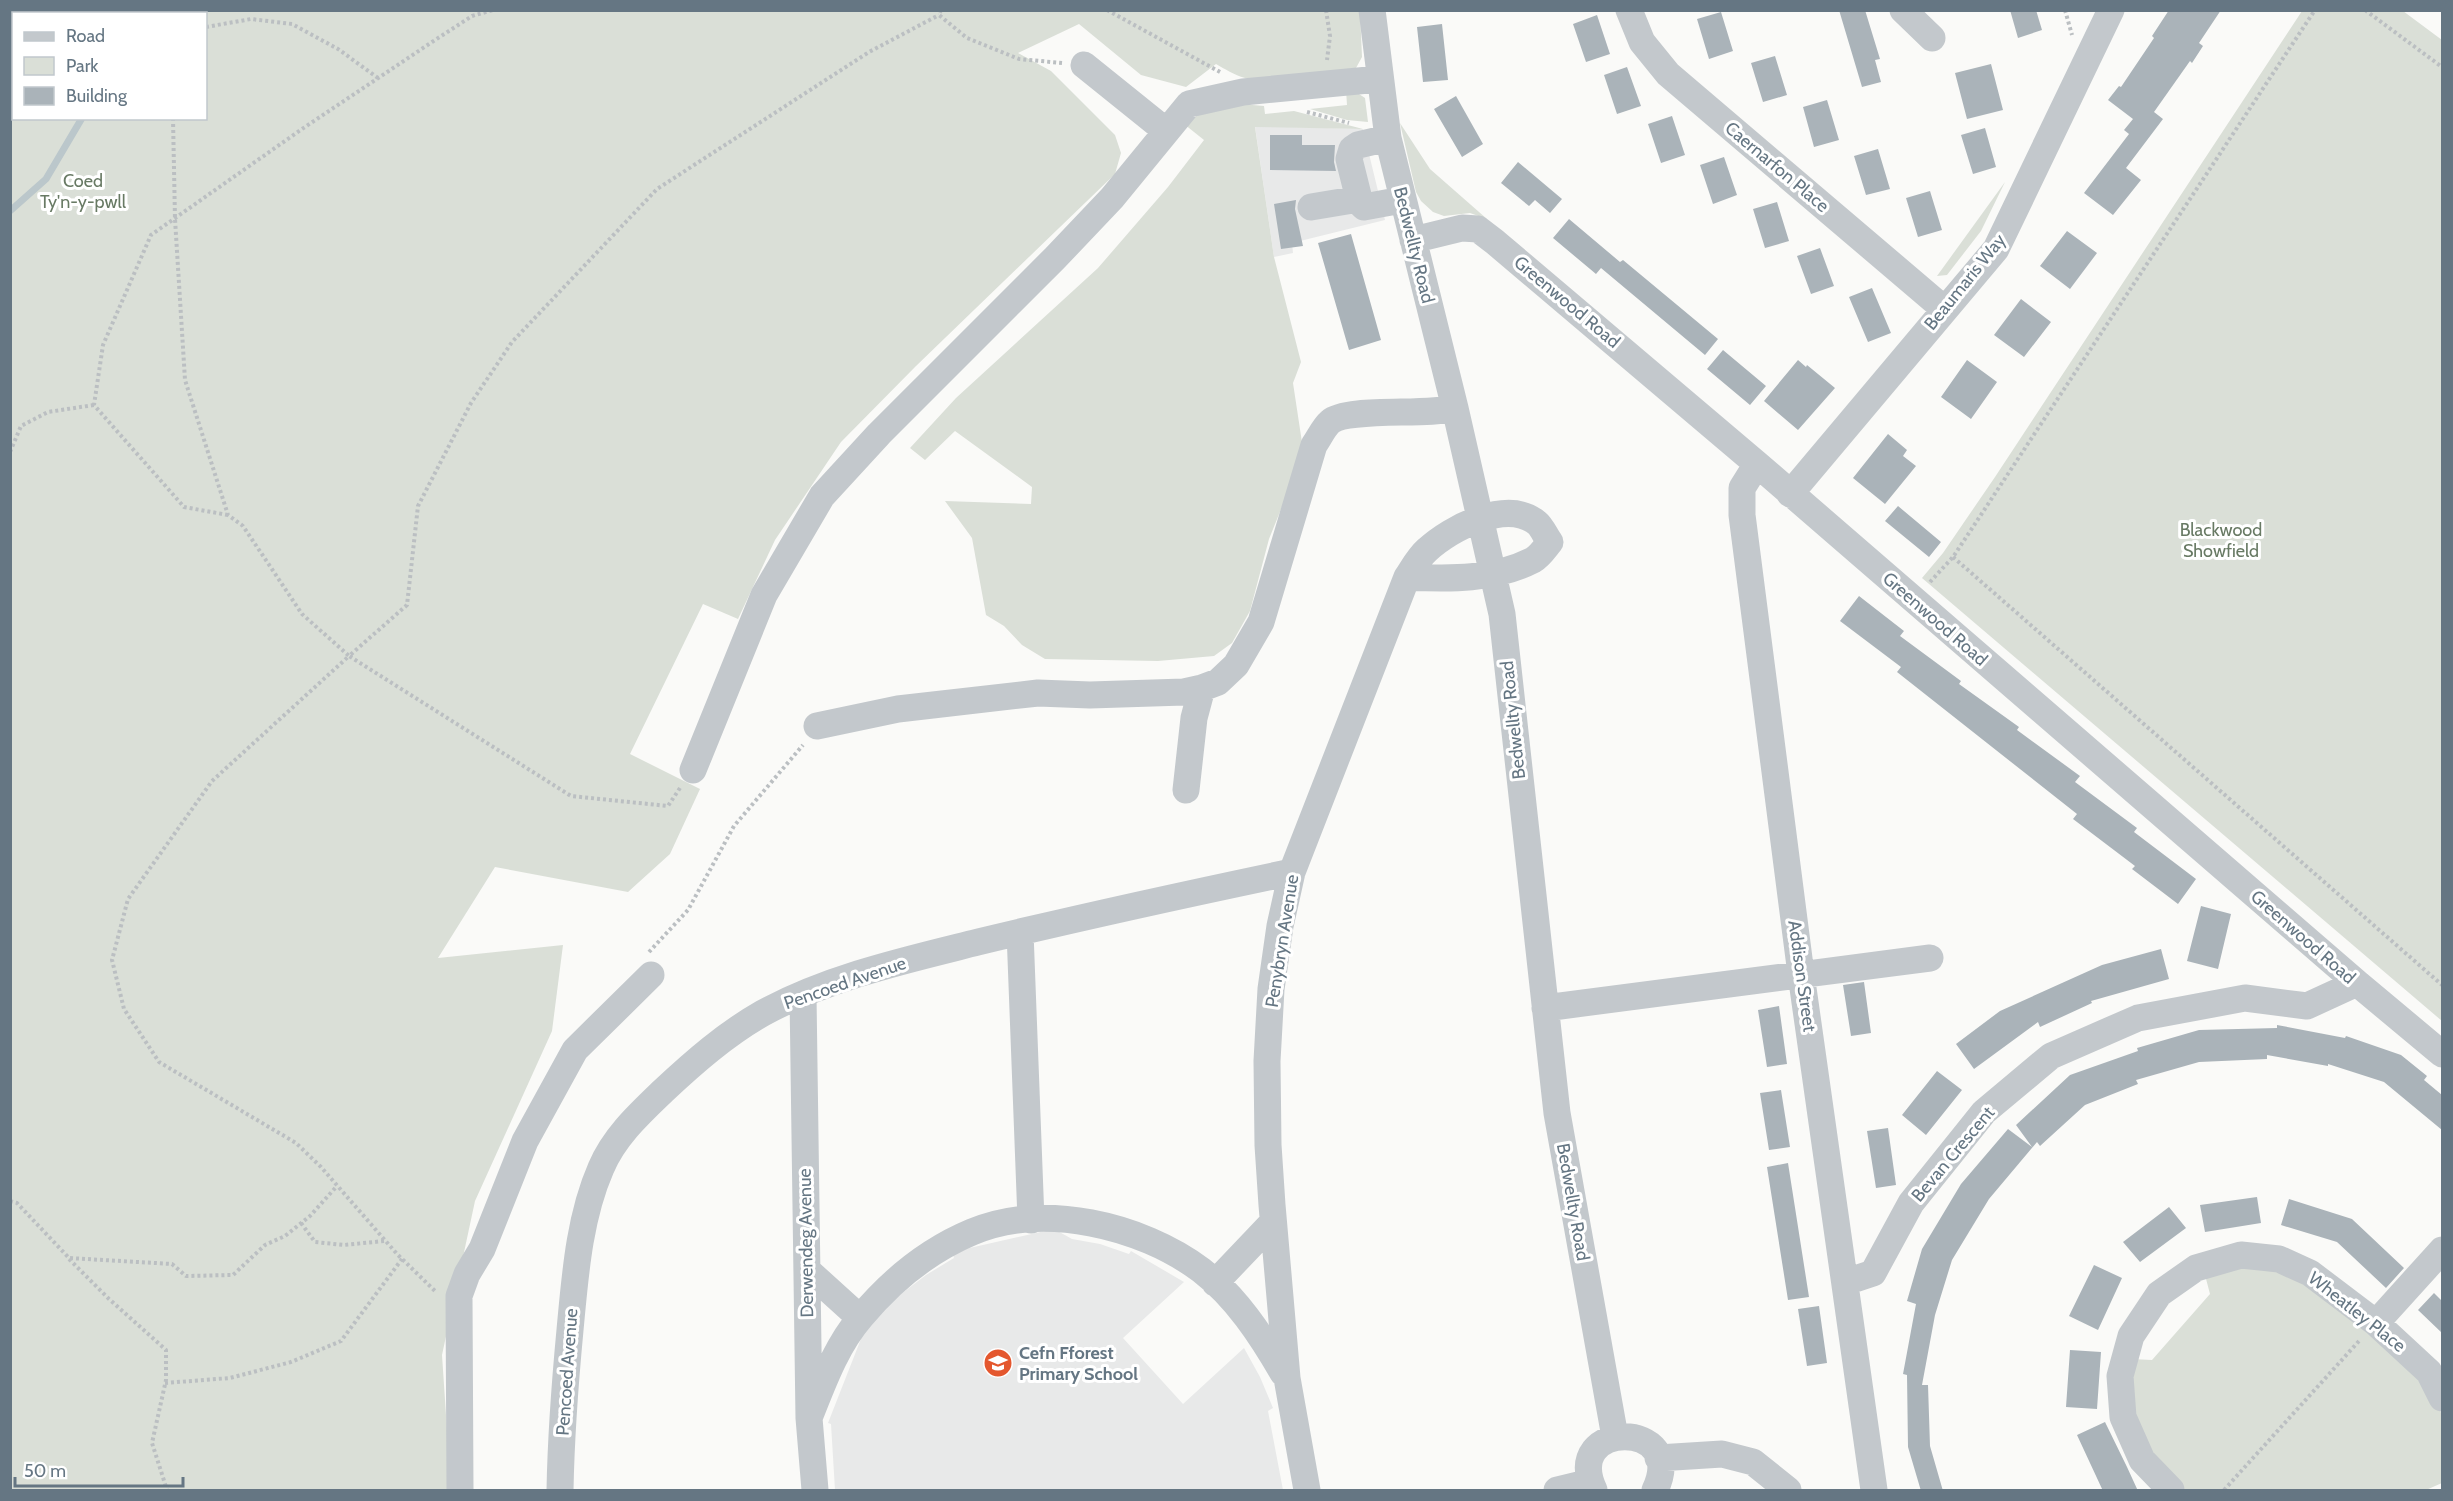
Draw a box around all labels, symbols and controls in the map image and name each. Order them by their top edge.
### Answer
legend [12,12,207,120]
text: Road [66,25,105,47]
text: Park [66,55,99,77]
text: Building [66,85,128,107]
street label: Caernarfon Place [1720,117,1834,217]
park label: Coed Ty'n-y-pwll [40,170,127,213]
street label: Bedwellty Road [1389,185,1439,305]
street label: Beaumaris Way [1920,230,2010,334]
street label: Greenwood Road [1510,251,1624,353]
park label: Blackwood Showfield [2180,519,2262,562]
street label: Greenwood Road [1878,568,1992,670]
street label: Bedwellty Road [1496,660,1530,780]
street label: Penybryn Avenue [1261,873,1303,1009]
street label: Greenwood Road [2246,886,2360,988]
street label: Addison Street [1783,919,1821,1033]
street label: Pencoed Avenue [781,952,909,1014]
street label: Bevan Crescent [1907,1102,1999,1206]
street label: Bedwellty Road [1552,1142,1594,1262]
street label: Derwendeg Avenue [794,1168,818,1318]
street label: Wheatley Place [2304,1267,2410,1357]
street label: Pencoed Avenue [552,1308,582,1436]
place label: Cefn Fforest Primary School [1019,1342,1138,1385]
school or university icon: Cefn Fforest Primary School [982,1347,1014,1379]
scale bar [15,1450,183,1488]
text: 50 m [24,1460,66,1482]

